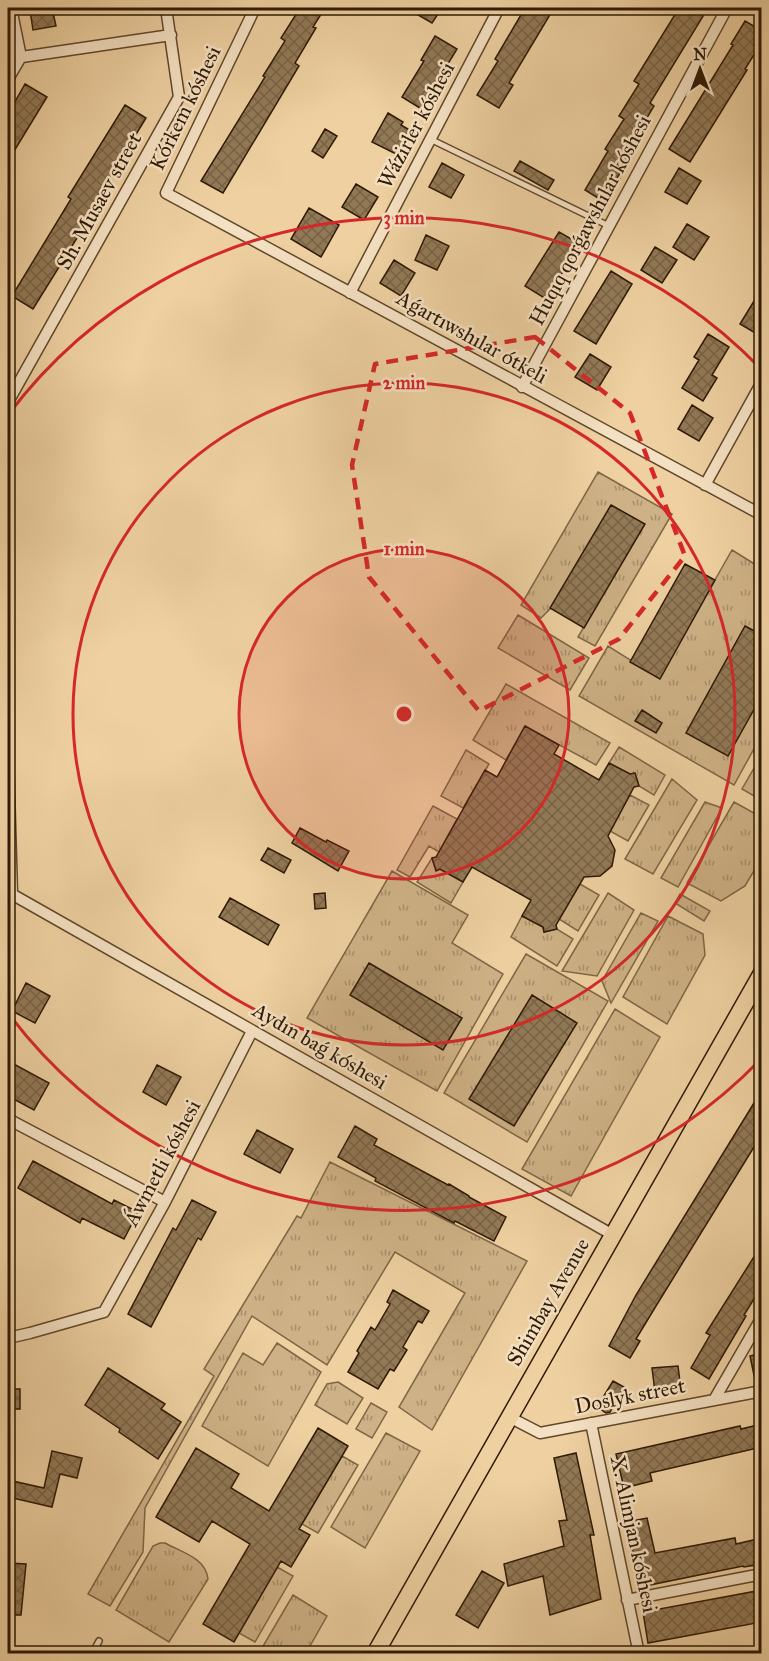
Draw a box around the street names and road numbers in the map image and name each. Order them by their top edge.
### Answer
street label: Kórkem kóshesi [144,41,226,174]
street label: Wázirler kóshesi [372,57,460,193]
street label: Huqıq qorǵawshılar kóshesi [523,110,657,330]
street label: Sh. Musaev street [51,127,148,274]
street label: Aǵartıwshılar ótkeli [391,284,552,389]
street label: Aydın baǵ kóshesi [247,996,392,1095]
street label: Áwmetli kóshesi [117,1095,206,1232]
street label: Shimbay Avenue [501,1233,595,1371]
street label: Doslyk street [573,1372,688,1419]
street label: X. Alimjan kóshesi [605,1453,663,1615]

